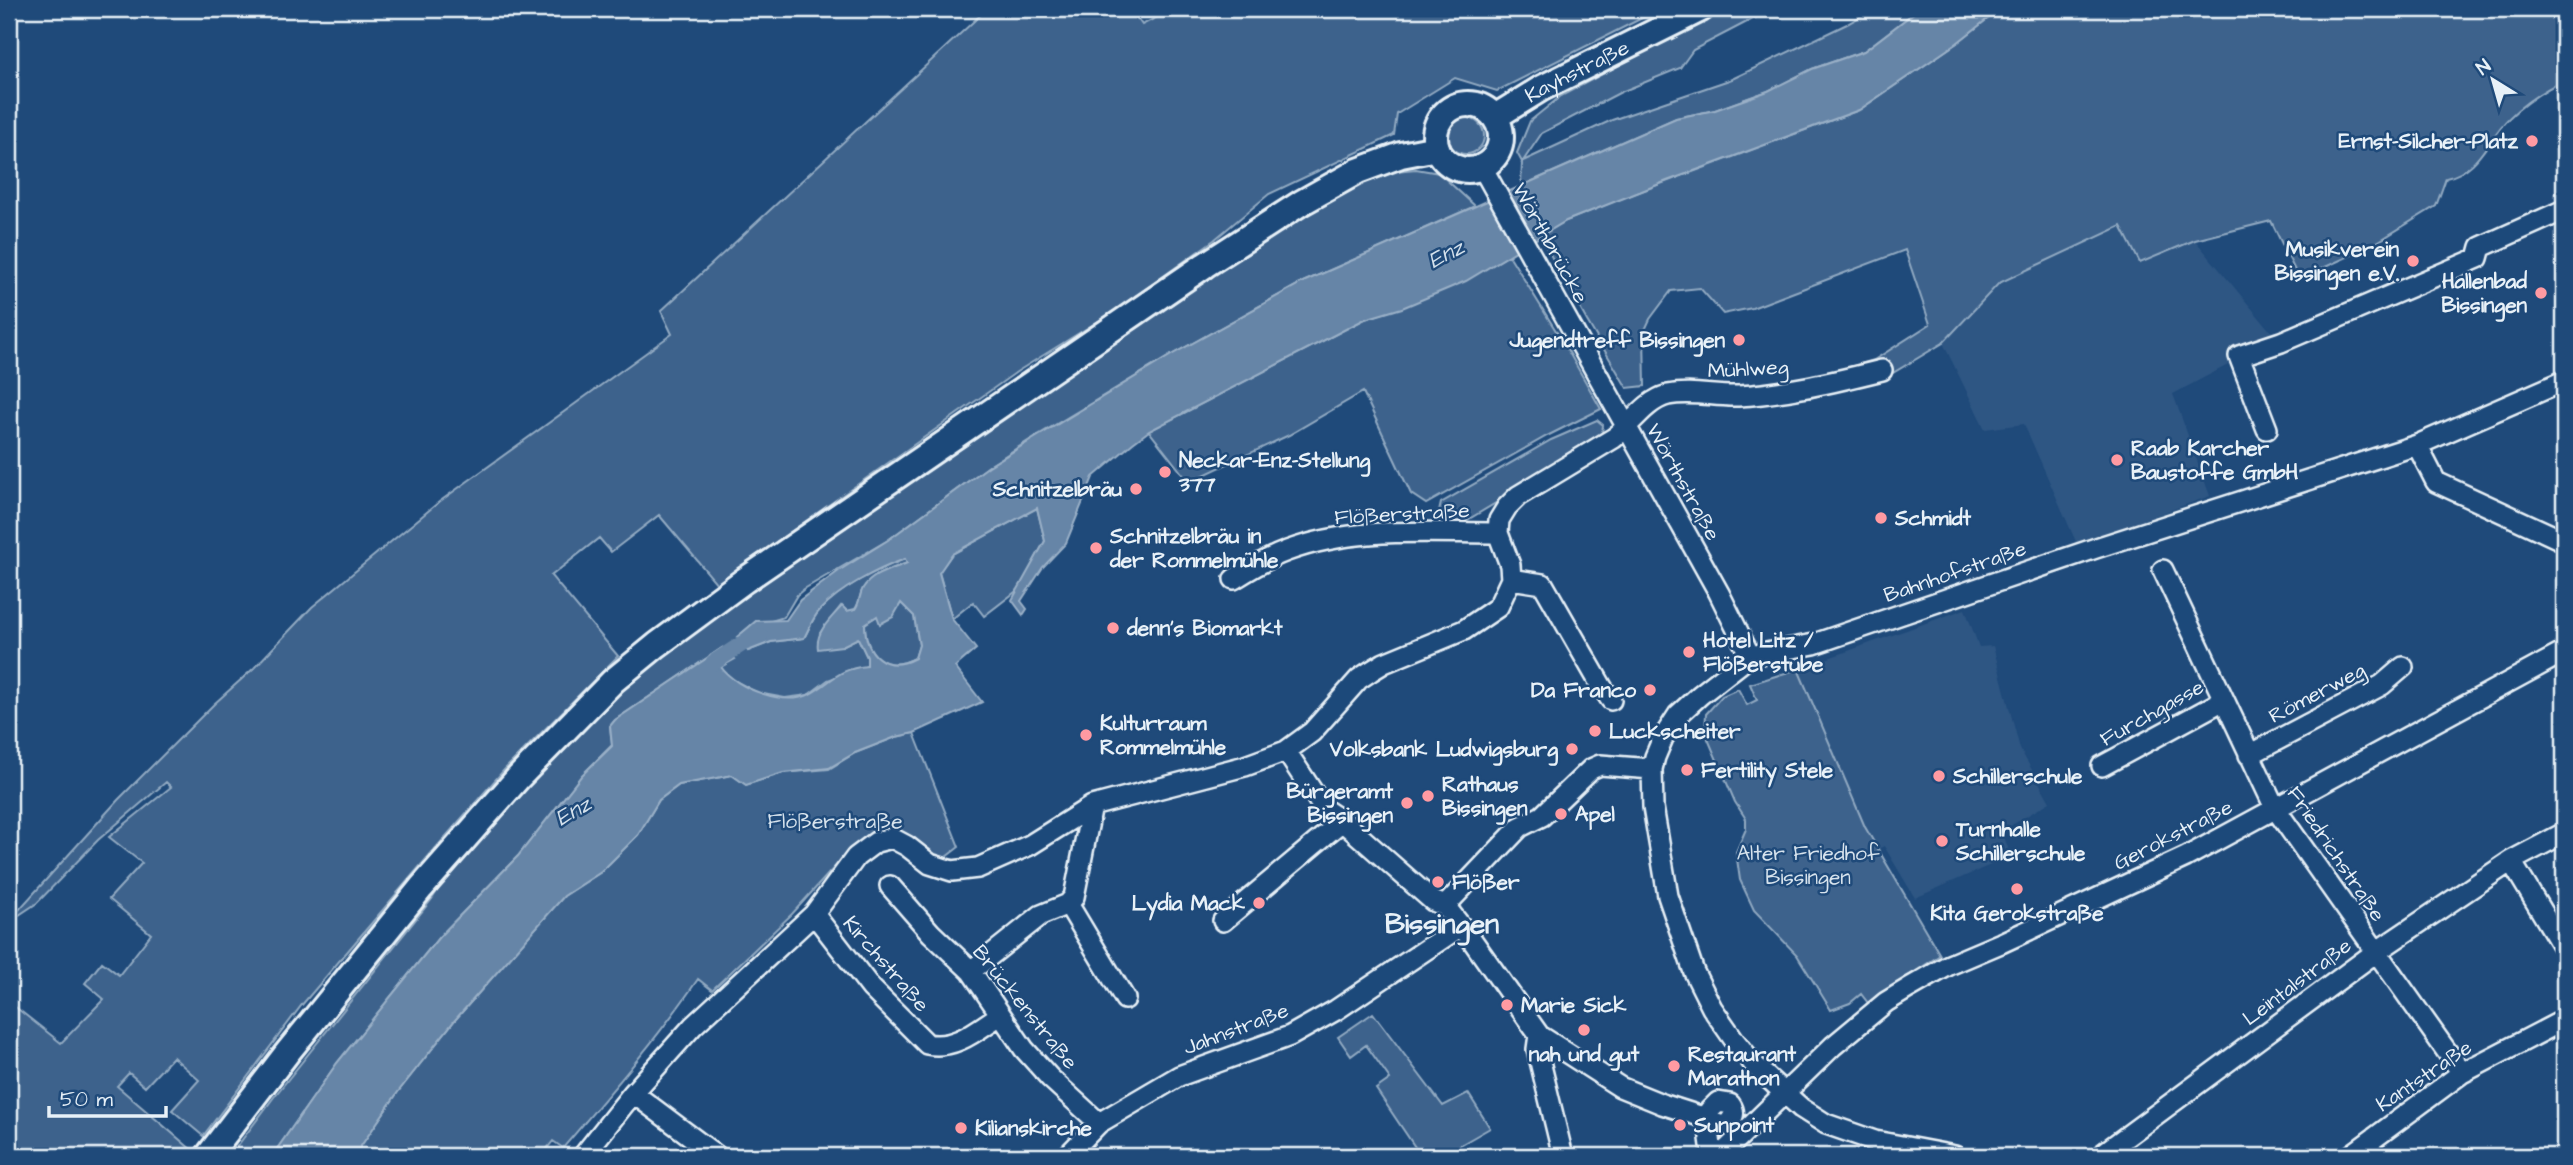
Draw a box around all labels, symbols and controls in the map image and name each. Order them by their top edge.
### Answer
street label: Kayhstraße [1519,33,1634,110]
north arrow [2458,46,2528,116]
text: N [2471,53,2497,82]
place label: Ernst-Silcher-Platz [2339,127,2519,156]
marker: Ernst-Silcher-Platz [2524,133,2540,149]
street label: Wörthbrücke [1505,178,1595,308]
water label: Enz [1422,231,1471,277]
place label: Musikverein Bissingen e.V. [2275,235,2400,290]
marker: Musikverein Bissingen e.V. [2405,253,2421,269]
place label: Hallenbad Bissingen [2441,267,2527,322]
marker: Hallenbad Bissingen [2533,285,2549,301]
place label: Jugendtreff Bissingen [1508,326,1726,357]
marker: Jugendtreff Bissingen [1731,332,1747,348]
street label: Mühlweg [1707,352,1789,388]
street label: Wörthstraße [1639,418,1727,546]
place label: Raab Karcher Baustoffe GmbH [2131,434,2299,487]
place label: Neckar-Enz-Stellung 377 [1178,446,1370,499]
marker: Raab Karcher Baustoffe GmbH [2109,452,2125,468]
marker: Neckar-Enz-Stellung 377 [1157,464,1173,480]
place label: Schnitzelbräu [992,475,1122,504]
marker: Schnitzelbräu [1128,481,1144,497]
street label: Flößerstraße [1334,496,1470,532]
place label: Schmidt [1894,504,1971,533]
marker: Schmidt [1873,510,1889,526]
place label: Schnitzelbräu in der Rommelmühle [1109,522,1279,575]
street label: Bahnhofstraße [1880,534,2030,610]
marker: Schnitzelbräu in der Rommelmühle [1088,540,1104,556]
place label: denn's Biomarkt [1126,614,1283,643]
marker: denn's Biomarkt [1105,620,1121,636]
place label: Hotel Litz / Flößerstube [1703,626,1824,679]
marker: Hotel Litz / Flößerstube [1681,644,1697,660]
street label: Römerweg [2264,655,2371,732]
street label: Furchgasse [2095,673,2210,755]
place label: Da Franco [1531,676,1636,705]
marker: Da Franco [1642,682,1658,698]
place label: Kulturraum Rommelmühle [1100,709,1227,762]
place label: Luckscheiter [1609,717,1741,746]
marker: Luckscheiter [1587,723,1603,739]
marker: Kulturraum Rommelmühle [1078,727,1094,743]
place label: Volksbank Ludwigsburg [1329,735,1558,766]
marker: Volksbank Ludwigsburg [1564,741,1580,757]
place label: Fertility Stele [1701,756,1834,788]
marker: Fertility Stele [1679,762,1695,778]
place label: Schillerschule [1952,762,2083,791]
marker: Schillerschule [1931,768,1947,784]
place label: Rathaus Bissingen [1442,770,1528,825]
place label: Bürgeramt Bissingen [1287,777,1394,832]
street label: Friedrichstraße [2280,781,2392,927]
water label: Enz [549,787,598,834]
marker: Rathaus Bissingen [1420,788,1436,804]
street label: Gerokstraße [2109,793,2237,877]
marker: Bürgeramt Bissingen [1399,795,1415,811]
place label: Apel [1575,800,1616,830]
marker: Apel [1553,806,1569,822]
park label: Flößerstraße [767,807,903,836]
place label: Turnhalle Schillerschule [1955,815,2086,868]
marker: Turnhalle Schillerschule [1934,833,1950,849]
park label: Alter Friedhof Bissingen [1737,839,1880,894]
place label: Flößer [1452,868,1520,897]
marker: Flößer [1430,874,1446,890]
marker: Kita Gerokstraße [2009,881,2025,897]
place label: Lydia Mack [1132,889,1245,921]
marker: Lydia Mack [1251,895,1267,911]
place label: Kita Gerokstraße [1930,899,2104,928]
district label: Bissingen [1385,905,1499,946]
street label: Kirchstraße [836,910,936,1018]
street label: Leintalstraße [2236,931,2358,1033]
street label: Brückenstraße [966,938,1084,1076]
place label: Marie Sick [1521,991,1627,1020]
street label: Jahnstraße [1179,996,1293,1062]
marker: Marie Sick [1499,997,1515,1013]
marker: nah und gut [1576,1022,1592,1038]
street label: Kantstraße [2370,1033,2478,1119]
place label: nah und gut [1529,1040,1640,1071]
place label: Restaurant Marathon [1688,1040,1796,1093]
marker: Restaurant Marathon [1666,1058,1682,1074]
scale bar [49,1074,166,1118]
text: 50 m [60,1085,114,1114]
place label: Sunpoint [1693,1111,1775,1141]
place label: Kilianskirche [975,1114,1092,1143]
marker: Sunpoint [1672,1117,1688,1133]
marker: Kilianskirche [953,1120,969,1136]

